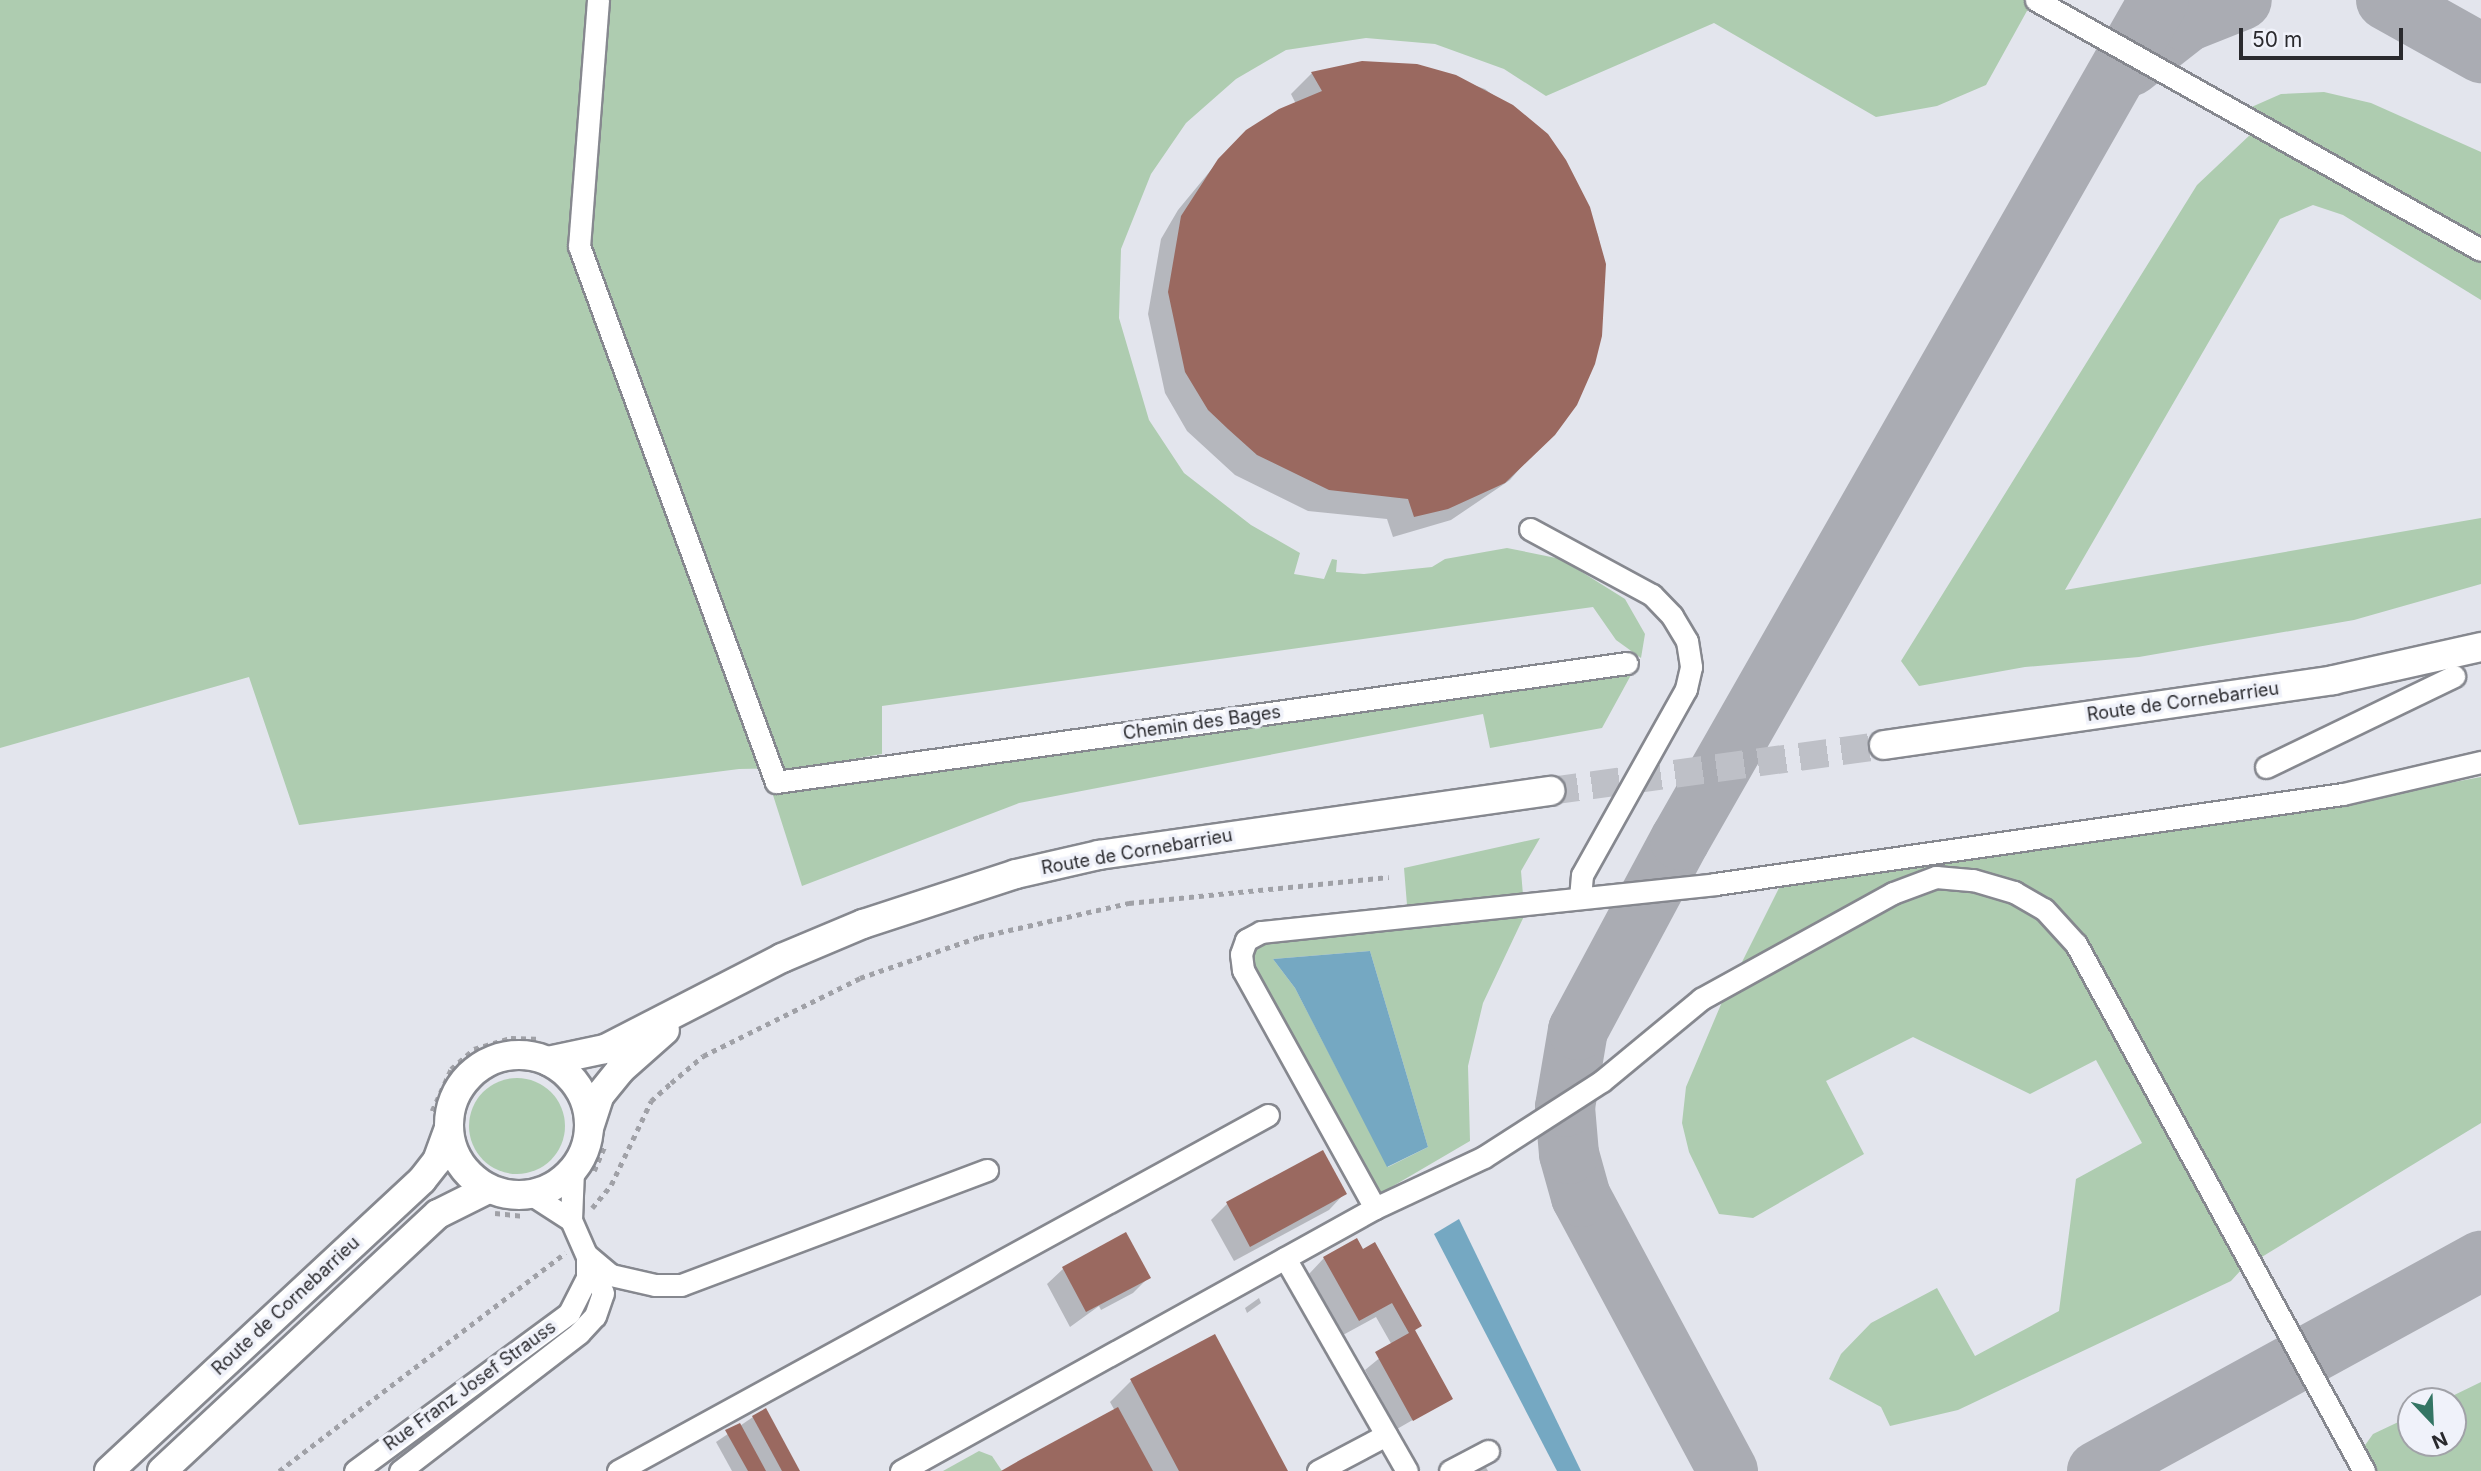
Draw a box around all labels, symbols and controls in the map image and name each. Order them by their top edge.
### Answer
scale bar [2243,14,2408,58]
text: 50 m [2252,27,2302,52]
street label: Route de Cornebarrieu [2086,678,2280,726]
street label: Chemin des Bages [1122,701,1282,745]
street label: Route de Cornebarrieu [1040,825,1234,879]
street label: Route de Cornebarrieu [208,1232,364,1380]
street label: Rue Franz Josef Strauss [380,1316,560,1456]
north arrow [2397,1387,2467,1457]
text: N [2428,1427,2451,1453]

